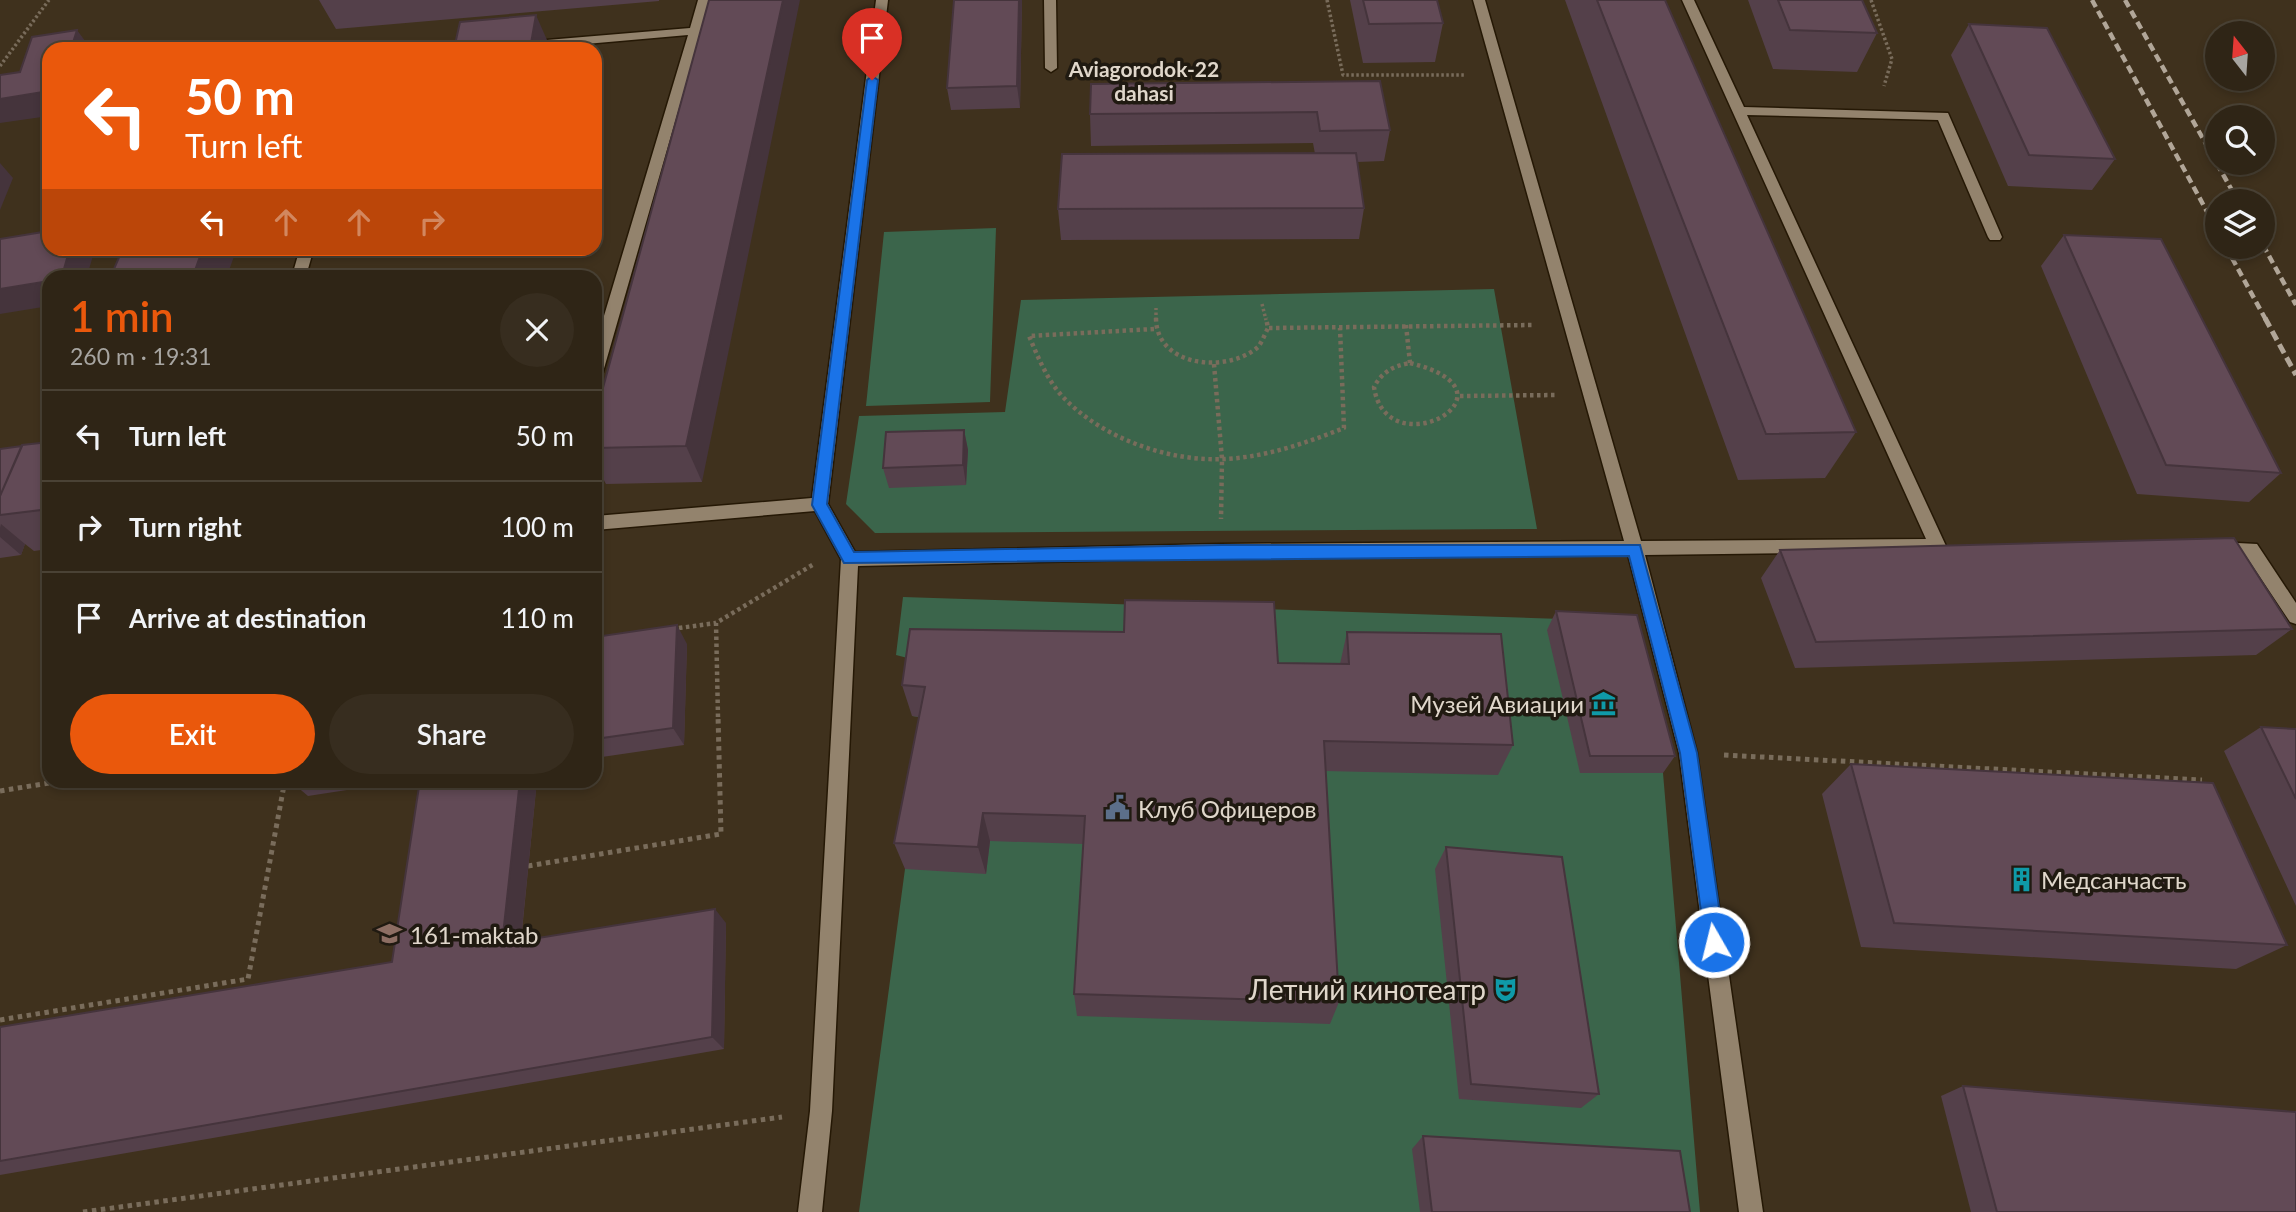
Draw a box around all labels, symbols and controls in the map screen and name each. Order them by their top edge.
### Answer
pin [842,8,902,80]
icon: arrive [853,19,891,57]
north arrow [2205,21,2275,91]
map controls [2205,21,2275,259]
district label: Aviagorodok-22 dahasi [1068,56,1219,105]
text: 50 m [185,67,295,125]
icon: left [70,70,161,161]
button: search [2205,105,2275,175]
text: Turn left [185,126,302,165]
button: layers [2205,189,2275,259]
icon: left [194,203,232,241]
icon: ahead [267,203,305,241]
icon: ahead [340,203,378,241]
icon: right [413,203,451,241]
text: 1 min [70,291,174,341]
button: close [500,293,574,367]
text: 260 m · 19:31 [70,342,212,370]
icon: left [70,417,108,455]
text: Turn left [129,420,226,452]
text: 50 m [516,420,574,452]
icon: right [70,508,108,546]
text: Turn right [129,511,242,543]
text: 100 m [501,511,574,543]
icon: arrive [70,599,108,637]
text: Arrive at destination [129,602,366,634]
text: 110 m [501,602,574,634]
place label: Музей Авиации [1410,689,1584,718]
museum icon: Музей Авиации [1590,689,1618,717]
button: Exit [70,694,315,774]
button: Share [329,694,574,774]
public building icon: Клуб Офицеров [1104,794,1132,822]
place label: Клуб Офицеров [1138,794,1316,823]
building icon: Медсанчасть [2007,865,2035,893]
place label: Медсанчасть [2041,865,2186,894]
position arrow [1677,905,1751,979]
school or university icon: 161-maktab [376,920,404,948]
place label: 161-maktab [410,920,539,949]
place label: Летний кинотеатр [1248,972,1486,1006]
theatre icon: Летний кинотеатр [1492,975,1520,1003]

